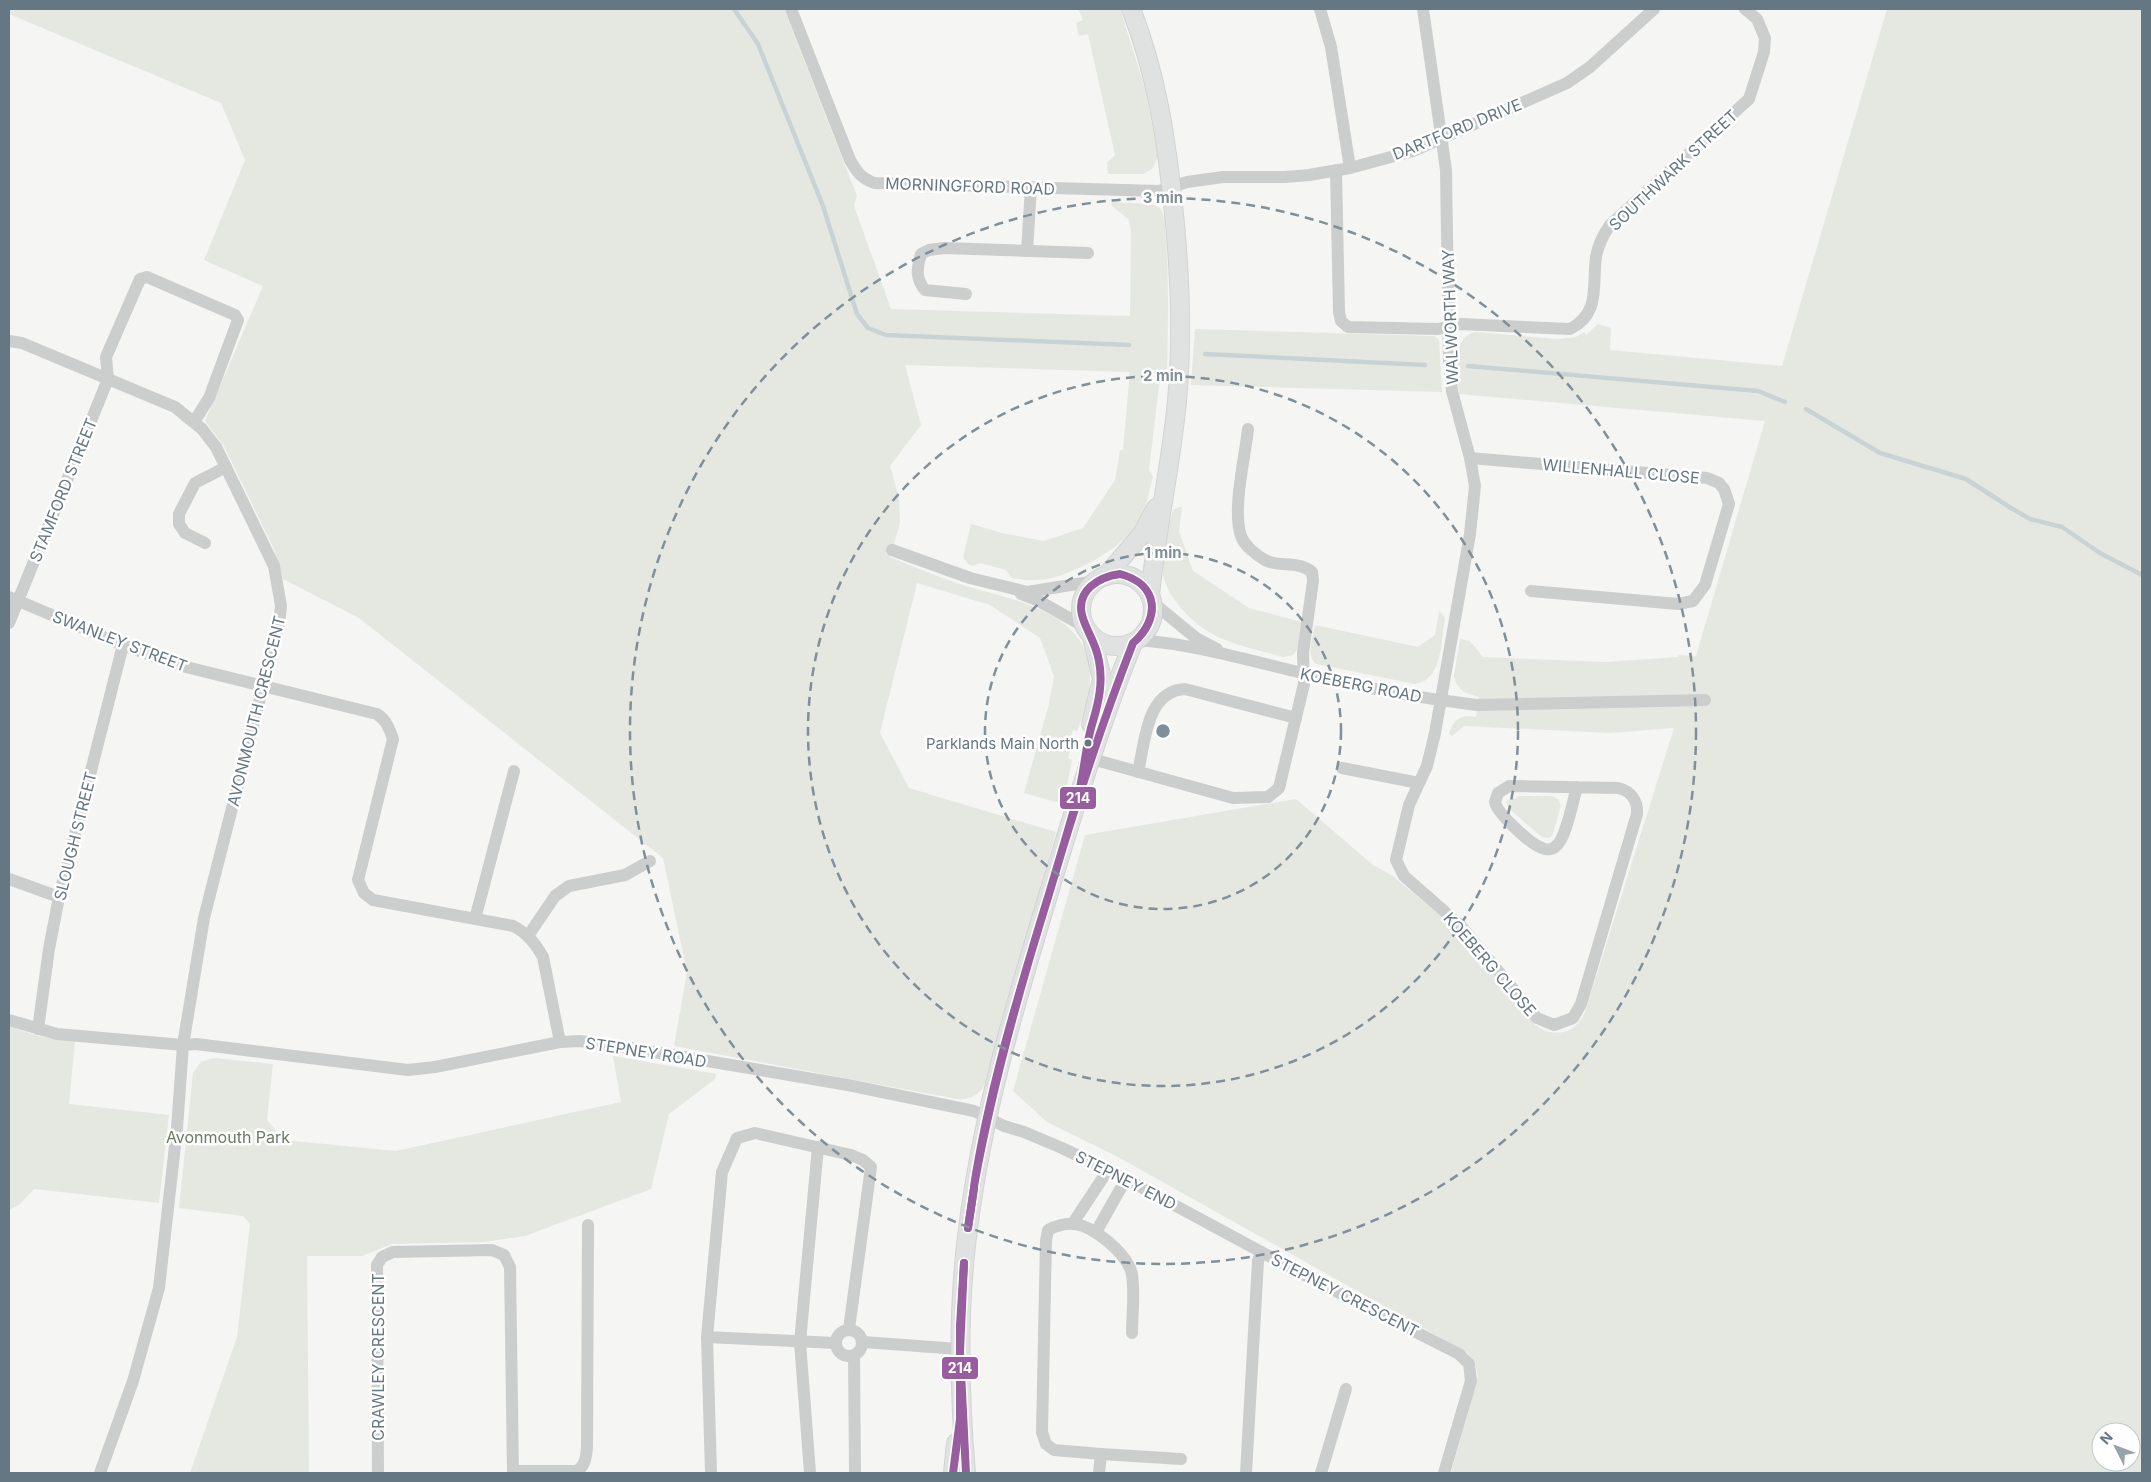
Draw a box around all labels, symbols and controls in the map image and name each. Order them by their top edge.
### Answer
street label: DARTFORD DRIVE [1390,94,1524,164]
street label: SOUTHWARK STREET [1605,105,1741,235]
street label: MORNINGFORD ROAD [885,173,1055,199]
text: 3 min [1143,188,1183,207]
street label: WALWORTH WAY [1438,249,1462,385]
text: 2 min [1143,366,1183,385]
street label: STAMFORD STREET [25,415,101,565]
street label: WILLENHALL CLOSE [1542,454,1700,488]
text: 1 min [1144,543,1182,562]
street label: SWANLEY STREET [50,606,190,676]
street label: AVONMOUTH CRESCENT [223,614,289,808]
street label: KOEBERG ROAD [1298,663,1424,707]
centre of rings [1154,722,1172,740]
place label: Parklands Main North [926,734,1079,753]
marker: Parklands Main North [1083,738,1093,748]
street label: SLOUGH STREET [49,770,101,902]
line badge: 214 [1059,786,1097,810]
text: 214 [1066,789,1090,806]
street label: KOEBERG CLOSE [1439,908,1541,1020]
street label: STEPNEY ROAD [584,1033,708,1071]
park label: Avonmouth Park [166,1127,290,1147]
street label: STEPNEY END [1072,1146,1180,1214]
street label: STEPNEY CRESCENT [1268,1249,1422,1341]
street label: CRAWLEY CRESCENT [368,1273,388,1441]
line badge: 214 [941,1356,979,1380]
text: 214 [948,1359,972,1376]
north arrow [2091,1422,2141,1472]
text: N [2096,1428,2116,1448]

